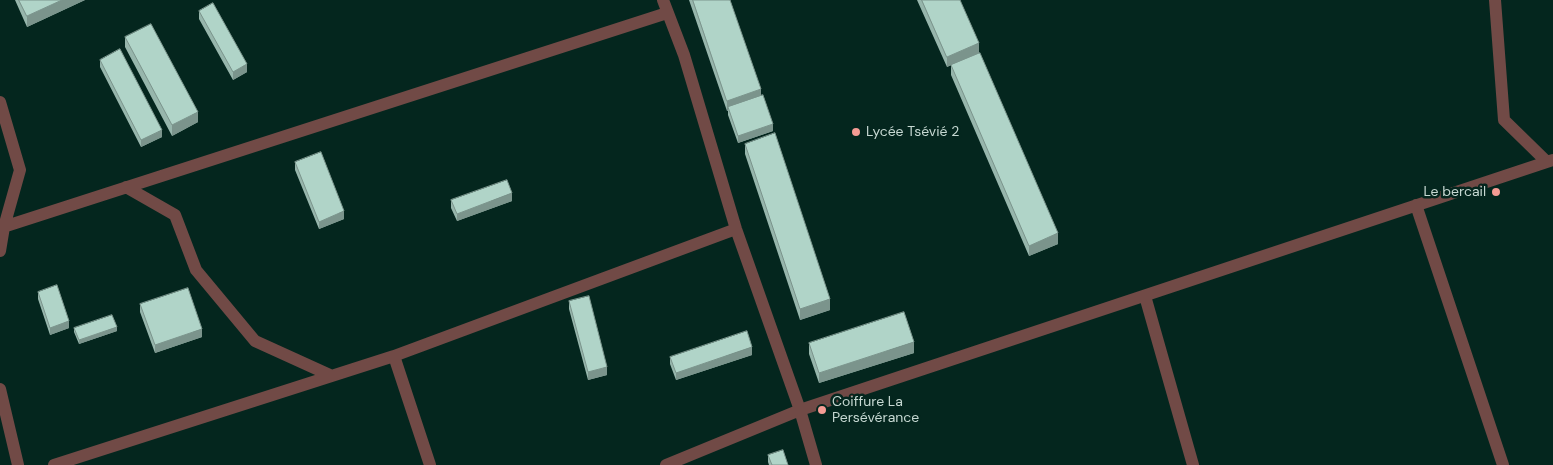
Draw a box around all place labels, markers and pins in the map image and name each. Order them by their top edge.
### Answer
place label: Lycée Tsévié 2 [866,124,959,140]
marker: Lycée Tsévié 2 [850,126,862,138]
place label: Le bercail [1424,184,1486,200]
marker: Le bercail [1490,186,1502,198]
place label: Coiffure La Persévérance [832,394,919,427]
marker: Coiffure La Persévérance [816,404,828,416]

